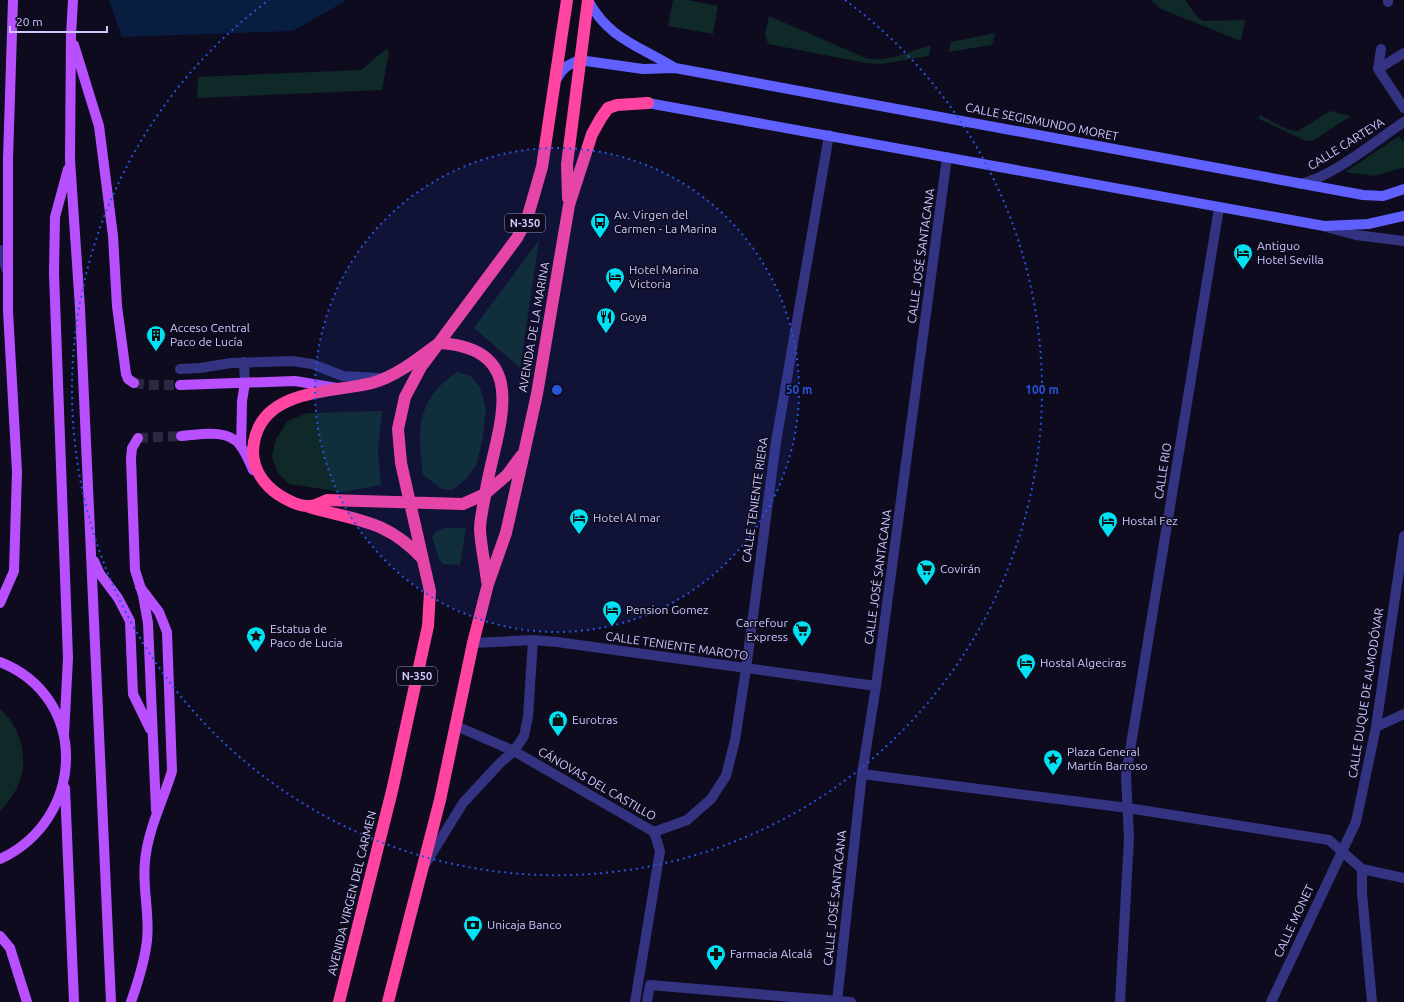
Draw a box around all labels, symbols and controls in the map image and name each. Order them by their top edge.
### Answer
scale bar [10,8,107,34]
text: 20 m [16,15,43,28]
street label: CALLE SEGISMUNDO MORET [964,100,1120,143]
street label: CALLE CARTEYA [1305,115,1386,172]
street label: CALLE JOSÉ SANTACANA [905,187,936,324]
place label: Av. Virgen del Carmen - La Marina [614,208,717,235]
bus stop icon: Av. Virgen del Carmen - La Marina [589,211,611,239]
road number: N-350 [505,214,545,232]
place label: Antiguo Hotel Sevilla [1257,239,1324,266]
hotel icon: Antiguo Hotel Sevilla [1232,242,1254,270]
street label: AVENIDA DE LA MARINA [516,261,551,393]
place label: Hotel Marina Victoria [629,263,699,290]
hotel icon: Hotel Marina Victoria [604,266,626,294]
restaurant icon: Goya [595,306,617,334]
place label: Goya [620,310,647,323]
place label: Acceso Central Paco de Lucía [170,321,250,348]
building icon: Acceso Central Paco de Lucía [145,324,167,352]
centre of rings [550,383,564,397]
text: 50 m [786,383,812,396]
text: 100 m [1025,383,1059,396]
street label: CALLE TENIENTE RIERA [739,436,770,563]
street label: CALLE RIO [1152,442,1173,500]
hotel icon: Hotel Al mar [568,507,590,535]
street label: CALLE JOSÉ SANTACANA [862,508,893,645]
hotel icon: Hostal Fez [1097,510,1119,538]
place label: Hotel Al mar [593,511,661,524]
place label: Hostal Fez [1122,514,1178,527]
supermarket icon: Covirán [915,558,937,586]
place label: Covirán [940,562,981,575]
hotel icon: Pension Gomez [601,599,623,627]
place label: Pension Gomez [626,603,709,616]
street label: CALLE DUQUE DE ALMODÓVAR [1346,606,1385,779]
place label: Carrefour Express [736,616,788,643]
supermarket icon: Carrefour Express [791,619,813,647]
place label: Estatua de Paco de Lucia [270,622,343,649]
place icon: Estatua de Paco de Lucia [245,625,267,653]
street label: CALLE TENIENTE MAROTO [605,629,749,662]
hotel icon: Hostal Algeciras [1015,652,1037,680]
place label: Hostal Algeciras [1040,656,1126,669]
road number: N-350 [397,667,437,685]
shop icon: Eurotras [547,709,569,737]
place label: Eurotras [572,713,618,726]
street label: CÁNOVAS DEL CASTILLO [536,744,659,823]
place label: Plaza General Martín Barroso [1067,745,1148,772]
place icon: Plaza General Martín Barroso [1042,748,1064,776]
street label: AVENIDA VIRGEN DEL CARMEN [325,809,378,976]
street label: CALLE JOSÉ SANTACANA [821,829,848,966]
street label: CALLE MONET [1271,882,1316,959]
bank icon: Unicaja Banco [462,914,484,942]
place label: Unicaja Banco [487,918,562,931]
pharmacy icon: Farmacia Alcalá [705,943,727,971]
place label: Farmacia Alcalá [730,947,813,960]

